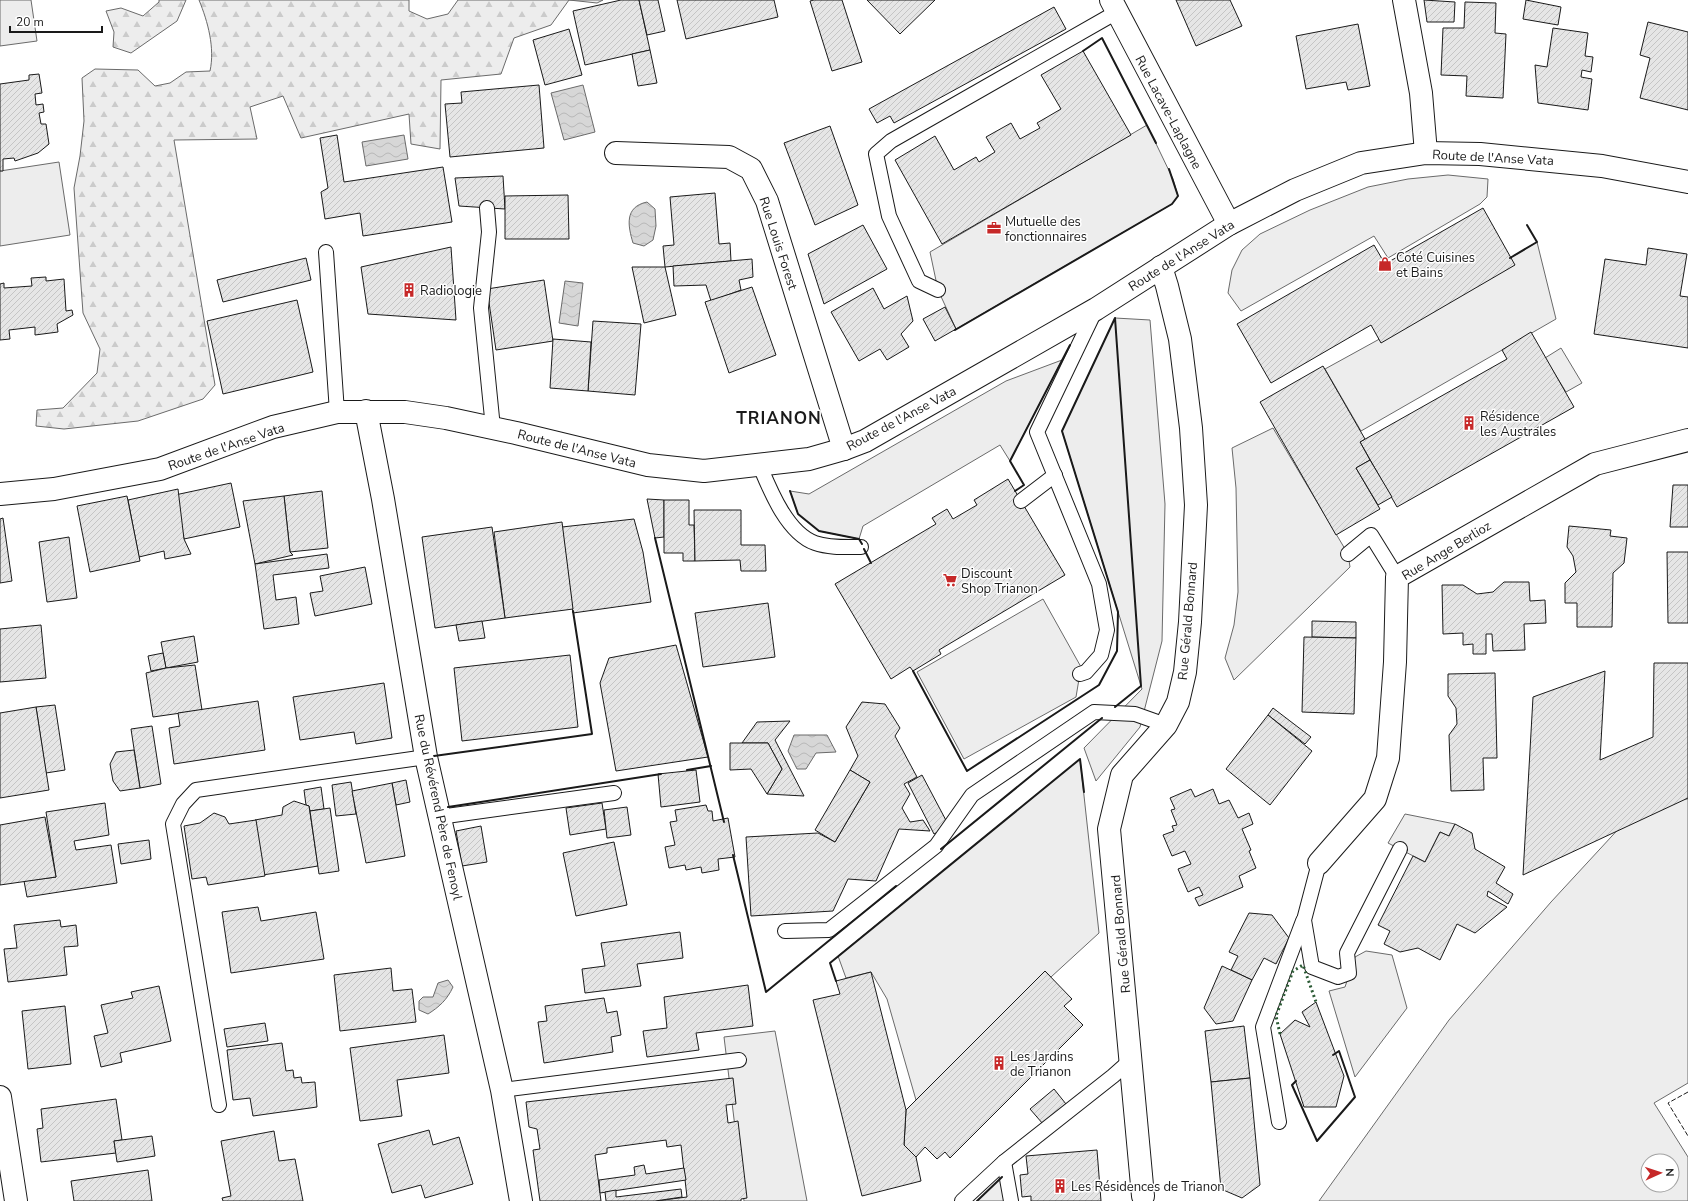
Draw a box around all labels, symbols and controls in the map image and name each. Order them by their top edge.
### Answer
scale bar [10,8,102,34]
text: 20 m [16,14,44,30]
street label: Rue Lacave-Laplagne [1131,52,1206,173]
street label: Route de l'Anse Vata [1432,146,1554,170]
street label: Rue Louis Forest [755,195,802,293]
place label: Mutuelle des fonctionnaires [1005,213,1087,246]
street label: Route de l'Anse Vata [1125,216,1238,296]
office icon: Mutuelle des fonctionnaires [986,220,1002,236]
place label: Coté Cuisines et Bains [1396,249,1475,282]
shop icon: Coté Cuisines et Bains [1377,256,1393,272]
building icon: Radiologie [401,282,417,298]
place label: Radiologie [420,282,482,300]
street label: Route de l'Anse Vata [843,382,959,455]
district label: TRIANON [736,407,822,430]
place label: Résidence les Australes [1480,408,1556,441]
building icon: Résidence les Australes [1461,415,1477,431]
street label: Route de l'Anse Vata [166,419,287,475]
street label: Route de l'Anse Vata [515,426,638,472]
street label: Rue Ange Berlioz [1398,517,1495,585]
street label: Rue Gérald Bonnard [1174,561,1202,681]
place label: Discount Shop Trianon [961,565,1038,598]
supermarket icon: Discount Shop Trianon [942,572,958,588]
street label: Rue du Révérend Père de Fenoyl [410,713,467,902]
street label: Rue Gérald Bonnard [1107,874,1135,994]
place label: Les Jardins de Trianon [1010,1048,1073,1081]
building icon: Les Jardins de Trianon [991,1055,1007,1071]
north arrow [1640,1153,1680,1193]
text: N [1662,1168,1677,1177]
building icon: Les Résidences de Trianon [1052,1178,1068,1194]
place label: Les Résidences de Trianon [1071,1178,1225,1196]

